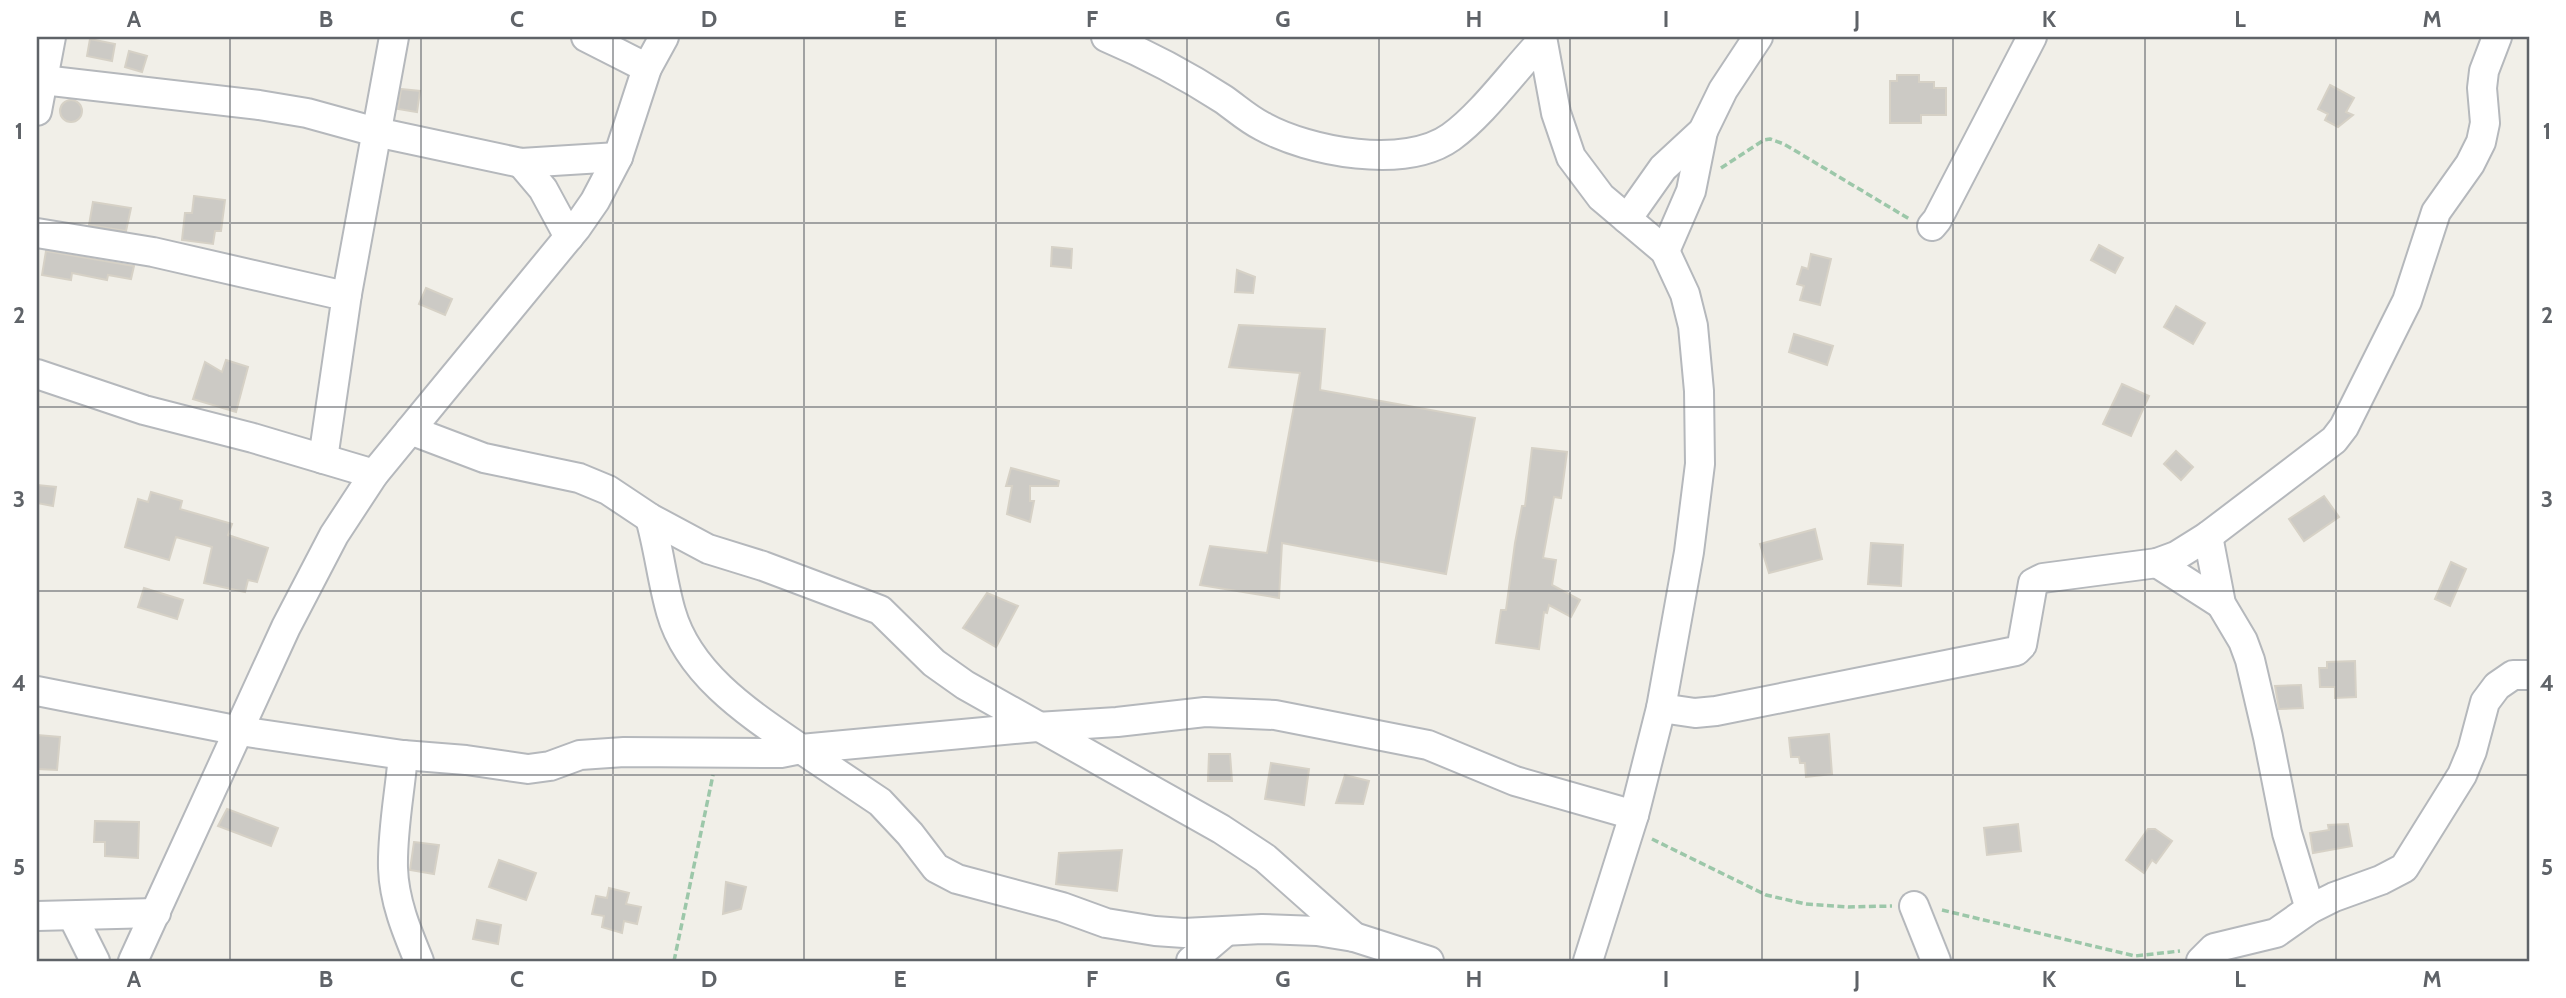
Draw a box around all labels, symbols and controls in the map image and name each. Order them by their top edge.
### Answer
text: A [127,5,142,33]
text: B [319,5,333,33]
text: C [510,5,524,33]
text: D [701,5,717,33]
text: E [893,5,907,33]
text: F [1086,5,1098,33]
text: G [1275,5,1291,33]
text: H [1466,5,1482,33]
text: I [1663,5,1669,33]
text: J [1853,5,1860,33]
text: K [2042,5,2057,33]
text: L [2234,5,2246,33]
text: M [2422,5,2442,33]
text: 1 [15,117,23,145]
text: 1 [2543,117,2551,145]
text: 2 [13,301,25,329]
text: 2 [2541,301,2553,329]
text: 3 [13,485,25,513]
text: 3 [2541,485,2553,513]
text: 4 [12,669,26,697]
text: 4 [2540,669,2554,697]
text: 5 [13,853,25,881]
text: 5 [2541,853,2553,881]
text: A [127,965,142,993]
text: B [319,965,333,993]
text: C [510,965,524,993]
text: D [701,965,717,993]
text: E [893,965,907,993]
text: F [1086,965,1098,993]
text: G [1275,965,1291,993]
text: H [1466,965,1482,993]
text: I [1663,965,1669,993]
text: J [1853,965,1860,993]
text: K [2042,965,2057,993]
text: L [2234,965,2246,993]
text: M [2422,965,2442,993]

